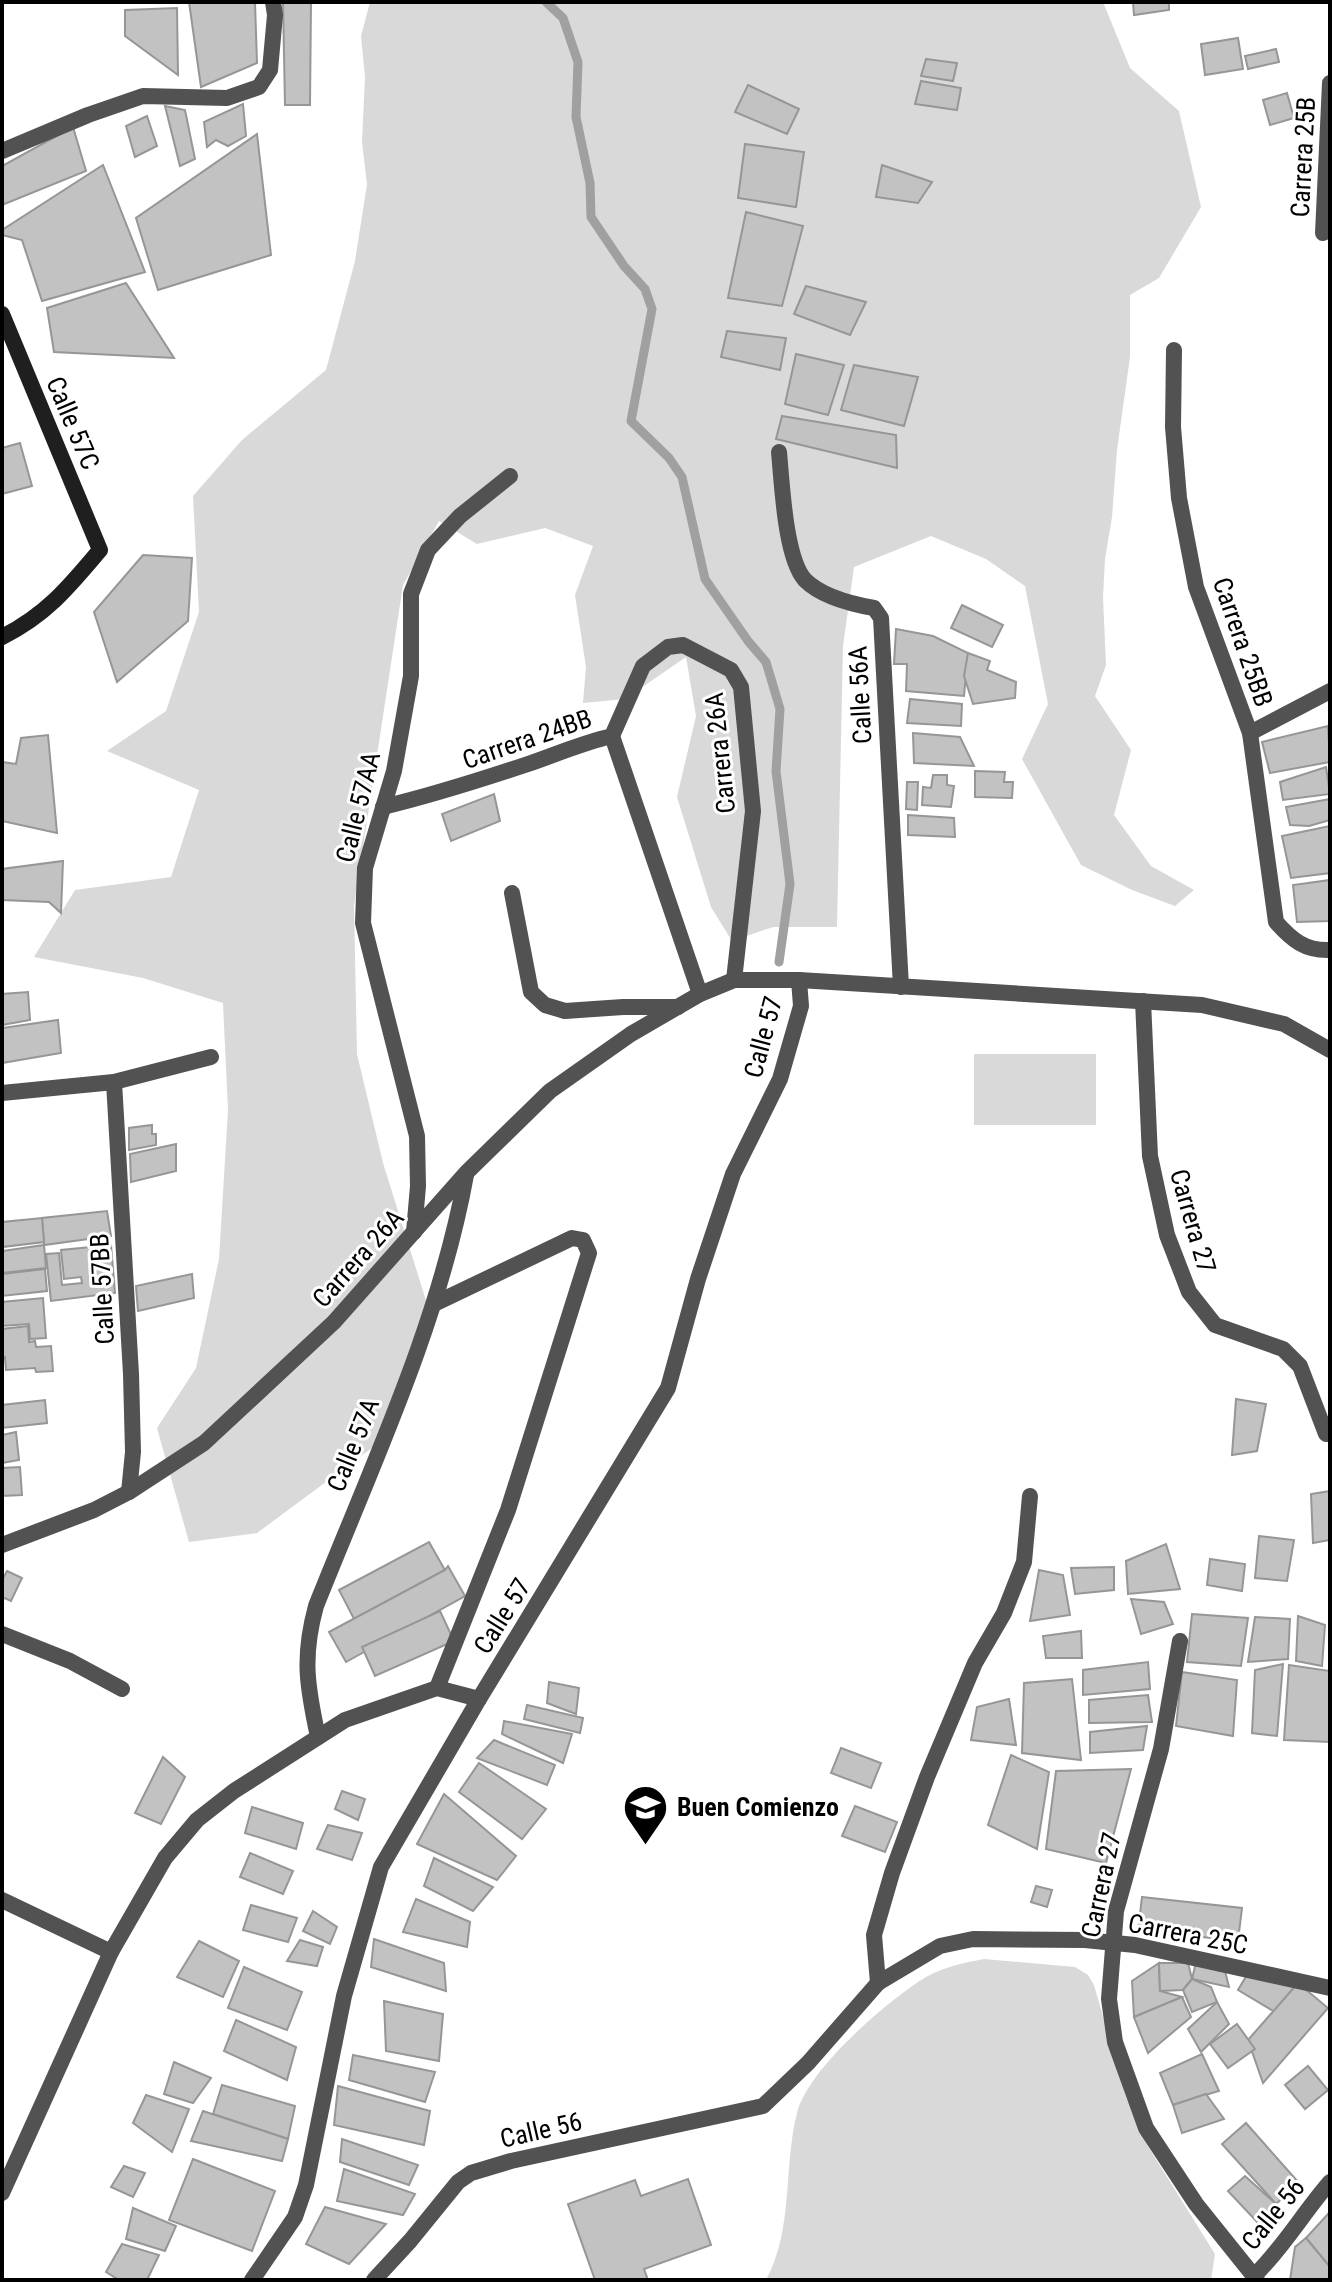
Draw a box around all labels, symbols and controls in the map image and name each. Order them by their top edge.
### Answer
street label: Carrera 25B [1285,96,1321,218]
street label: Calle 57C [40,372,106,474]
street label: Carrera 25BB [1207,573,1279,711]
street label: Calle 56A [842,645,878,745]
street label: Carrera 26A [699,691,741,815]
street label: Carrera 24BB [458,703,596,775]
street label: Calle 57AA [330,749,386,865]
street label: Calle 57 [738,993,788,1081]
street label: Carrera 27 [1164,1166,1222,1276]
street label: Carrera 26A [306,1203,410,1313]
street label: Calle 57BB [84,1233,120,1345]
street label: Calle 57A [321,1394,385,1496]
street label: Calle 57 [467,1573,537,1659]
school or university icon: Buen Comienzo [622,1783,670,1846]
place label: Buen Comienzo [677,1792,839,1822]
street label: Carrera 27 [1075,1830,1127,1940]
street label: Carrera 25C [1126,1908,1250,1960]
street label: Calle 56 [497,2106,585,2154]
street label: Calle 56 [1235,2172,1311,2256]

